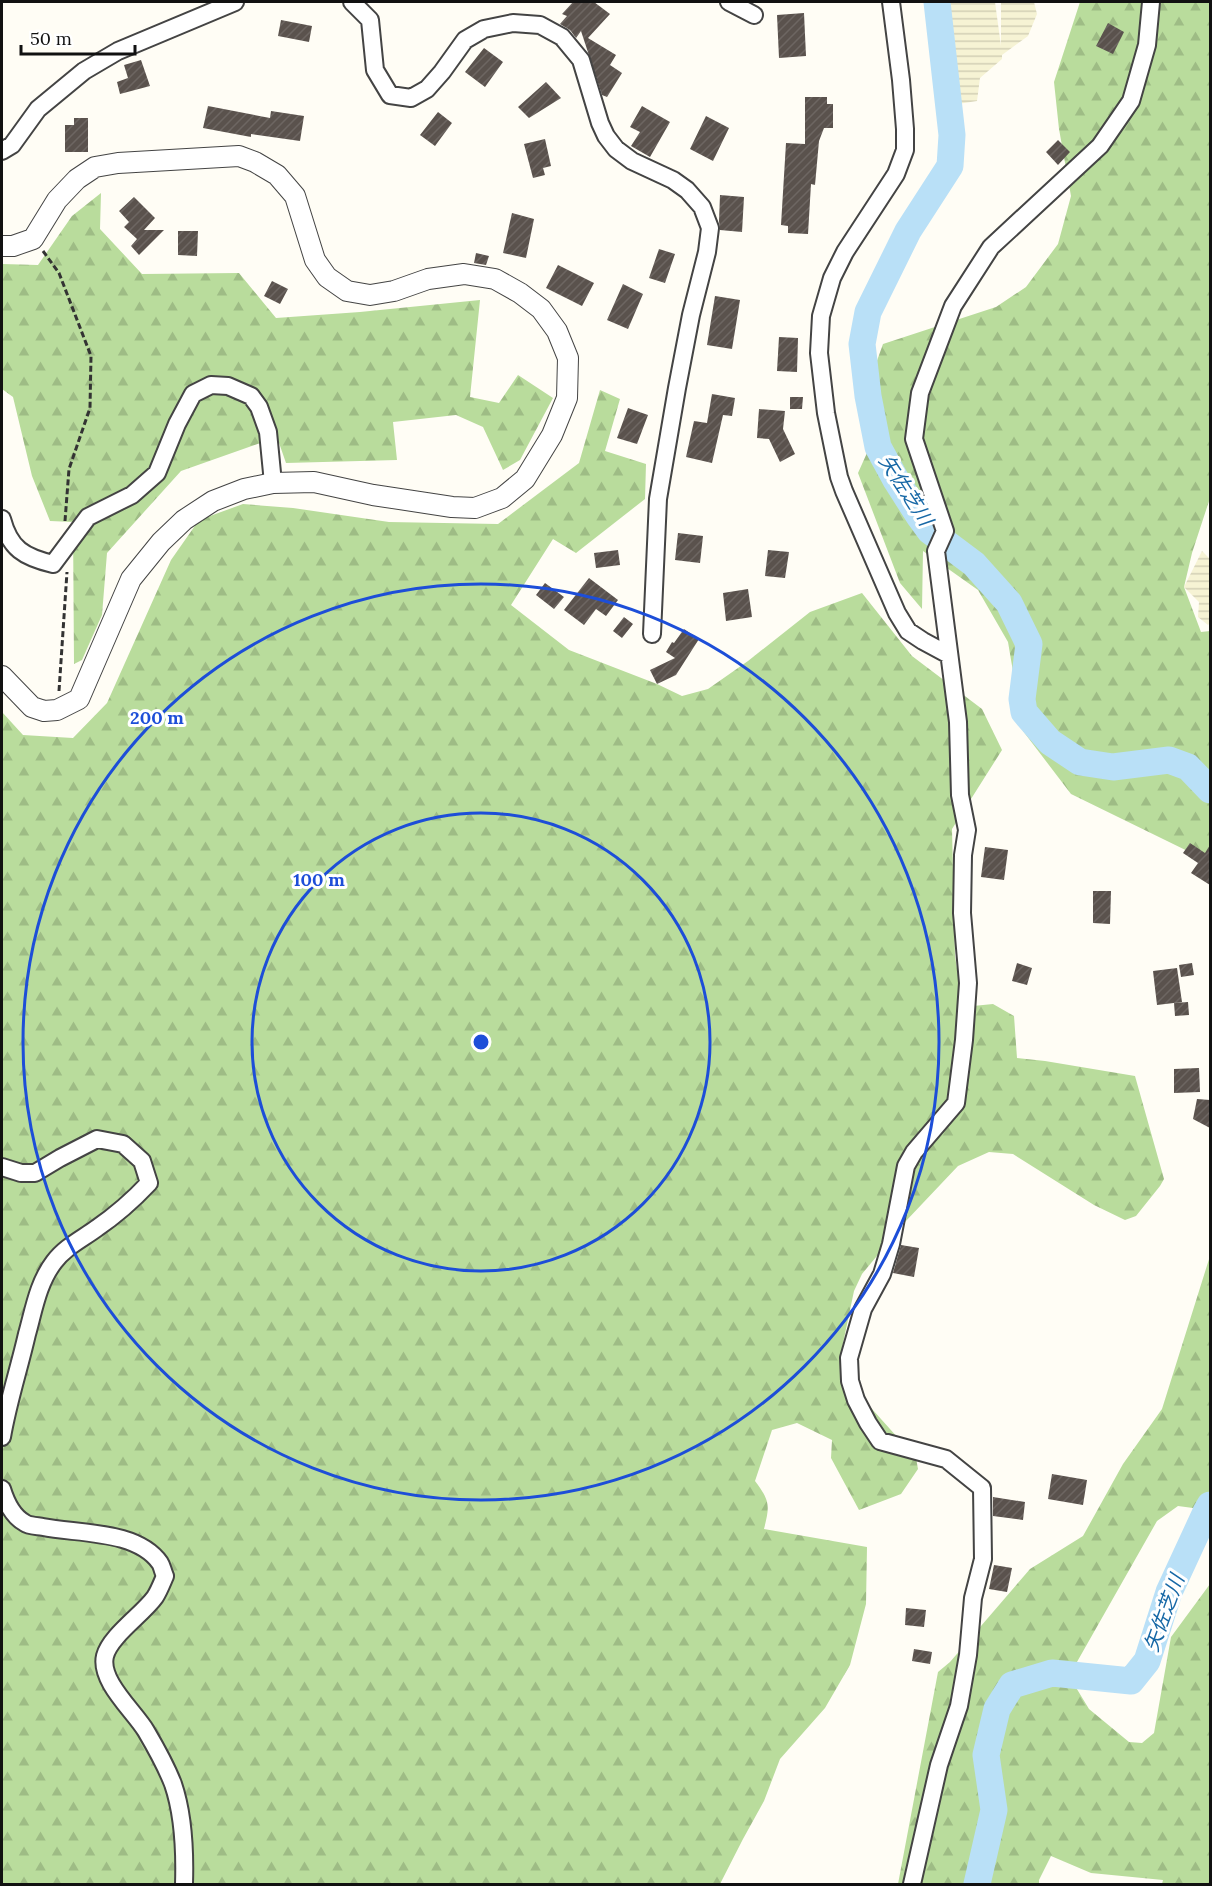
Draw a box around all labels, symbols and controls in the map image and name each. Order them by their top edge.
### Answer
scale bar [21,18,135,56]
text: 50 m [30,27,72,50]
water label: 矢佐芝川 [874,449,940,532]
text: 200 m [130,706,184,729]
text: 100 m [293,868,345,891]
centre of rings [471,1032,491,1052]
water label: 矢佐芝川 [1138,1569,1190,1655]

